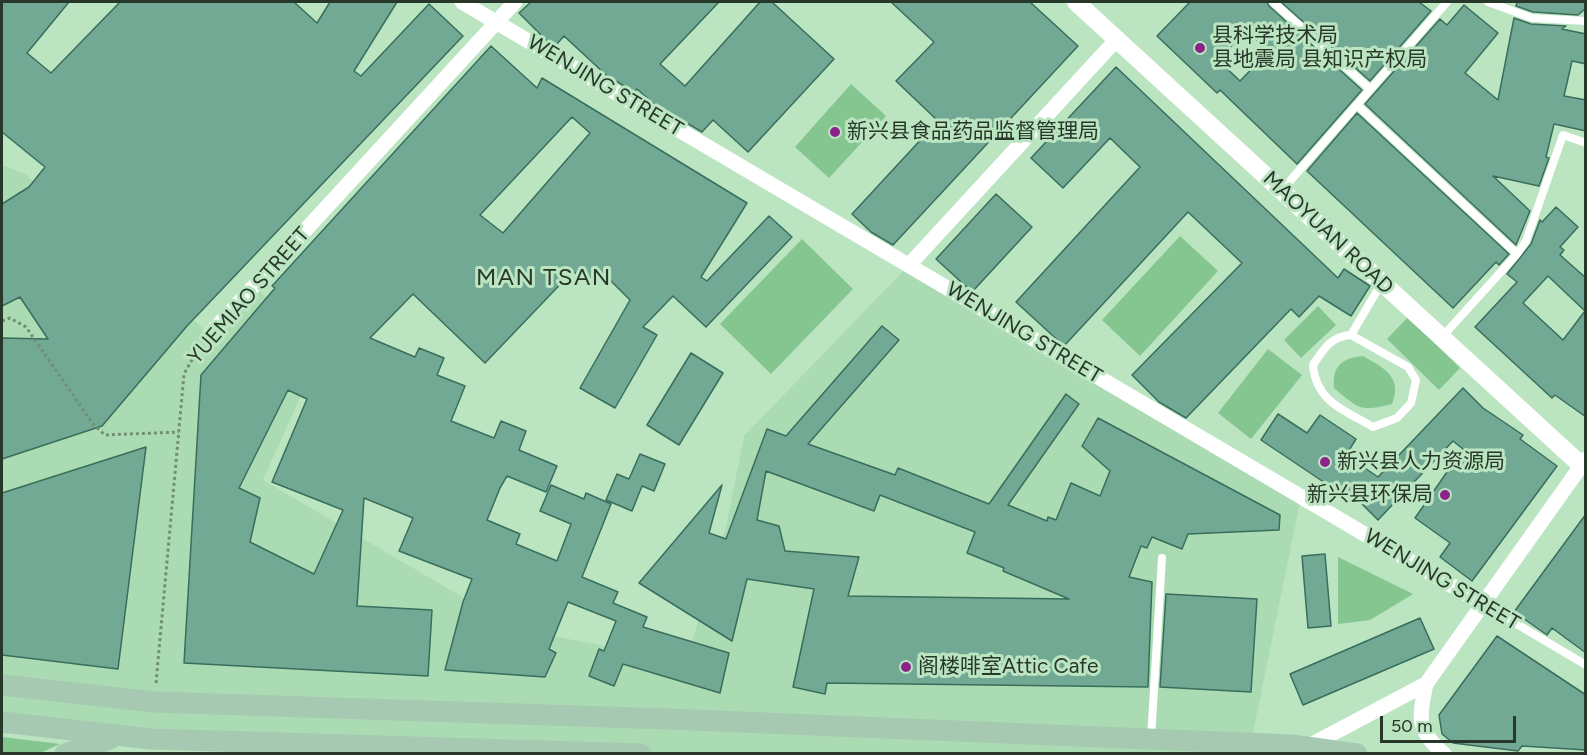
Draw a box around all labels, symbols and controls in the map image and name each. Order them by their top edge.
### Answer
place label: 县科学技术局 县地震局 县知识产权局 [1212,23,1427,73]
street label: WENJING STREET [523,30,687,142]
marker: 县科学技术局 县地震局 县知识产权局 [1193,41,1207,55]
place label: 新兴县食品药品监督管理局 [847,119,1099,145]
marker: 新兴县食品药品监督管理局 [828,125,842,139]
street label: MAOYUAN ROAD [1258,166,1398,300]
street label: YUEMIAO STREET [183,223,315,369]
district label: MAN TSAN [476,264,612,292]
street label: WENJING STREET [942,277,1106,389]
place label: 新兴县人力资源局 [1337,449,1505,475]
marker: 新兴县人力资源局 [1318,455,1332,469]
place label: 新兴县环保局 [1307,482,1433,508]
marker: 新兴县环保局 [1438,488,1452,502]
street label: WENJING STREET [1360,524,1524,636]
place label: 阁楼啡室Attic Cafe [918,654,1099,680]
marker: 阁楼啡室Attic Cafe [899,660,913,674]
scale bar [1383,704,1520,742]
text: 50 m [1391,715,1433,737]

